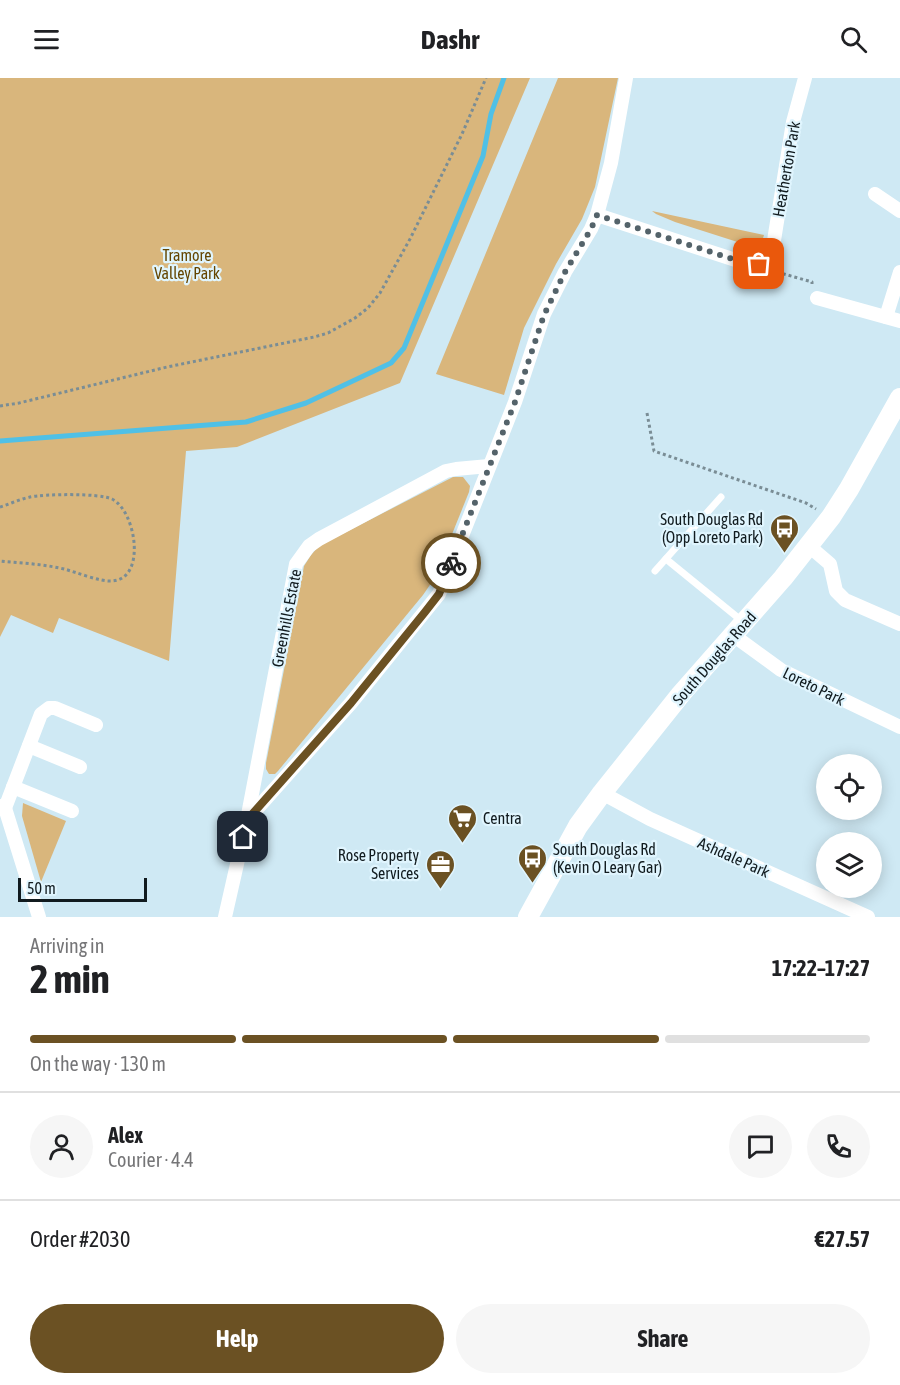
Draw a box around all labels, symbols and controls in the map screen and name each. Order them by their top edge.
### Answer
icon: menu [30,23,63,56]
icon: search [837,23,870,56]
text: Dashr [421,24,479,55]
street label: Heatherton Park [769,120,803,218]
pin [733,238,784,289]
park label: Tramore Valley Park [154,246,220,283]
icon: bag [742,247,775,280]
place label: South Douglas Rd (Opp Loreto Park) [660,510,763,547]
bus stop icon: South Douglas Rd (Opp Loreto Park) [768,512,800,554]
courier [421,533,481,593]
icon: bike [435,547,468,580]
street label: Greenhills Estate [268,567,304,669]
street label: South Douglas Road [669,608,760,709]
street label: Loreto Park [780,663,848,709]
map controls [816,754,882,898]
button: locate [816,754,882,820]
supermarket icon: Centra [446,802,478,844]
place label: Centra [483,809,522,827]
pin [217,811,268,862]
icon: home [226,820,259,853]
button: layers [816,832,882,898]
street label: Ashdale Park [695,833,773,881]
place label: South Douglas Rd (Kevin O Leary Gar) [553,840,662,877]
bus stop icon: South Douglas Rd (Kevin O Leary Gar) [516,842,548,884]
place label: Rose Property Services [338,846,419,882]
office icon: Rose Property Services [424,848,456,890]
scale bar [18,875,147,902]
text: 50 m [27,879,56,897]
text: Arriving in [30,934,104,957]
text: 17:22–17:27 [772,955,870,981]
text: 2 min [30,957,110,1001]
text: On the way · 130 m [30,1052,166,1075]
button: person [30,1115,93,1178]
button: chat [729,1115,792,1178]
button: phone [807,1115,870,1178]
text: Alex [108,1122,143,1148]
text: Courier · 4.4 [108,1148,194,1171]
text: Order #2030 [30,1226,130,1252]
text: €27.57 [815,1226,870,1252]
button: Help [30,1304,444,1373]
button: Share [456,1304,870,1373]

